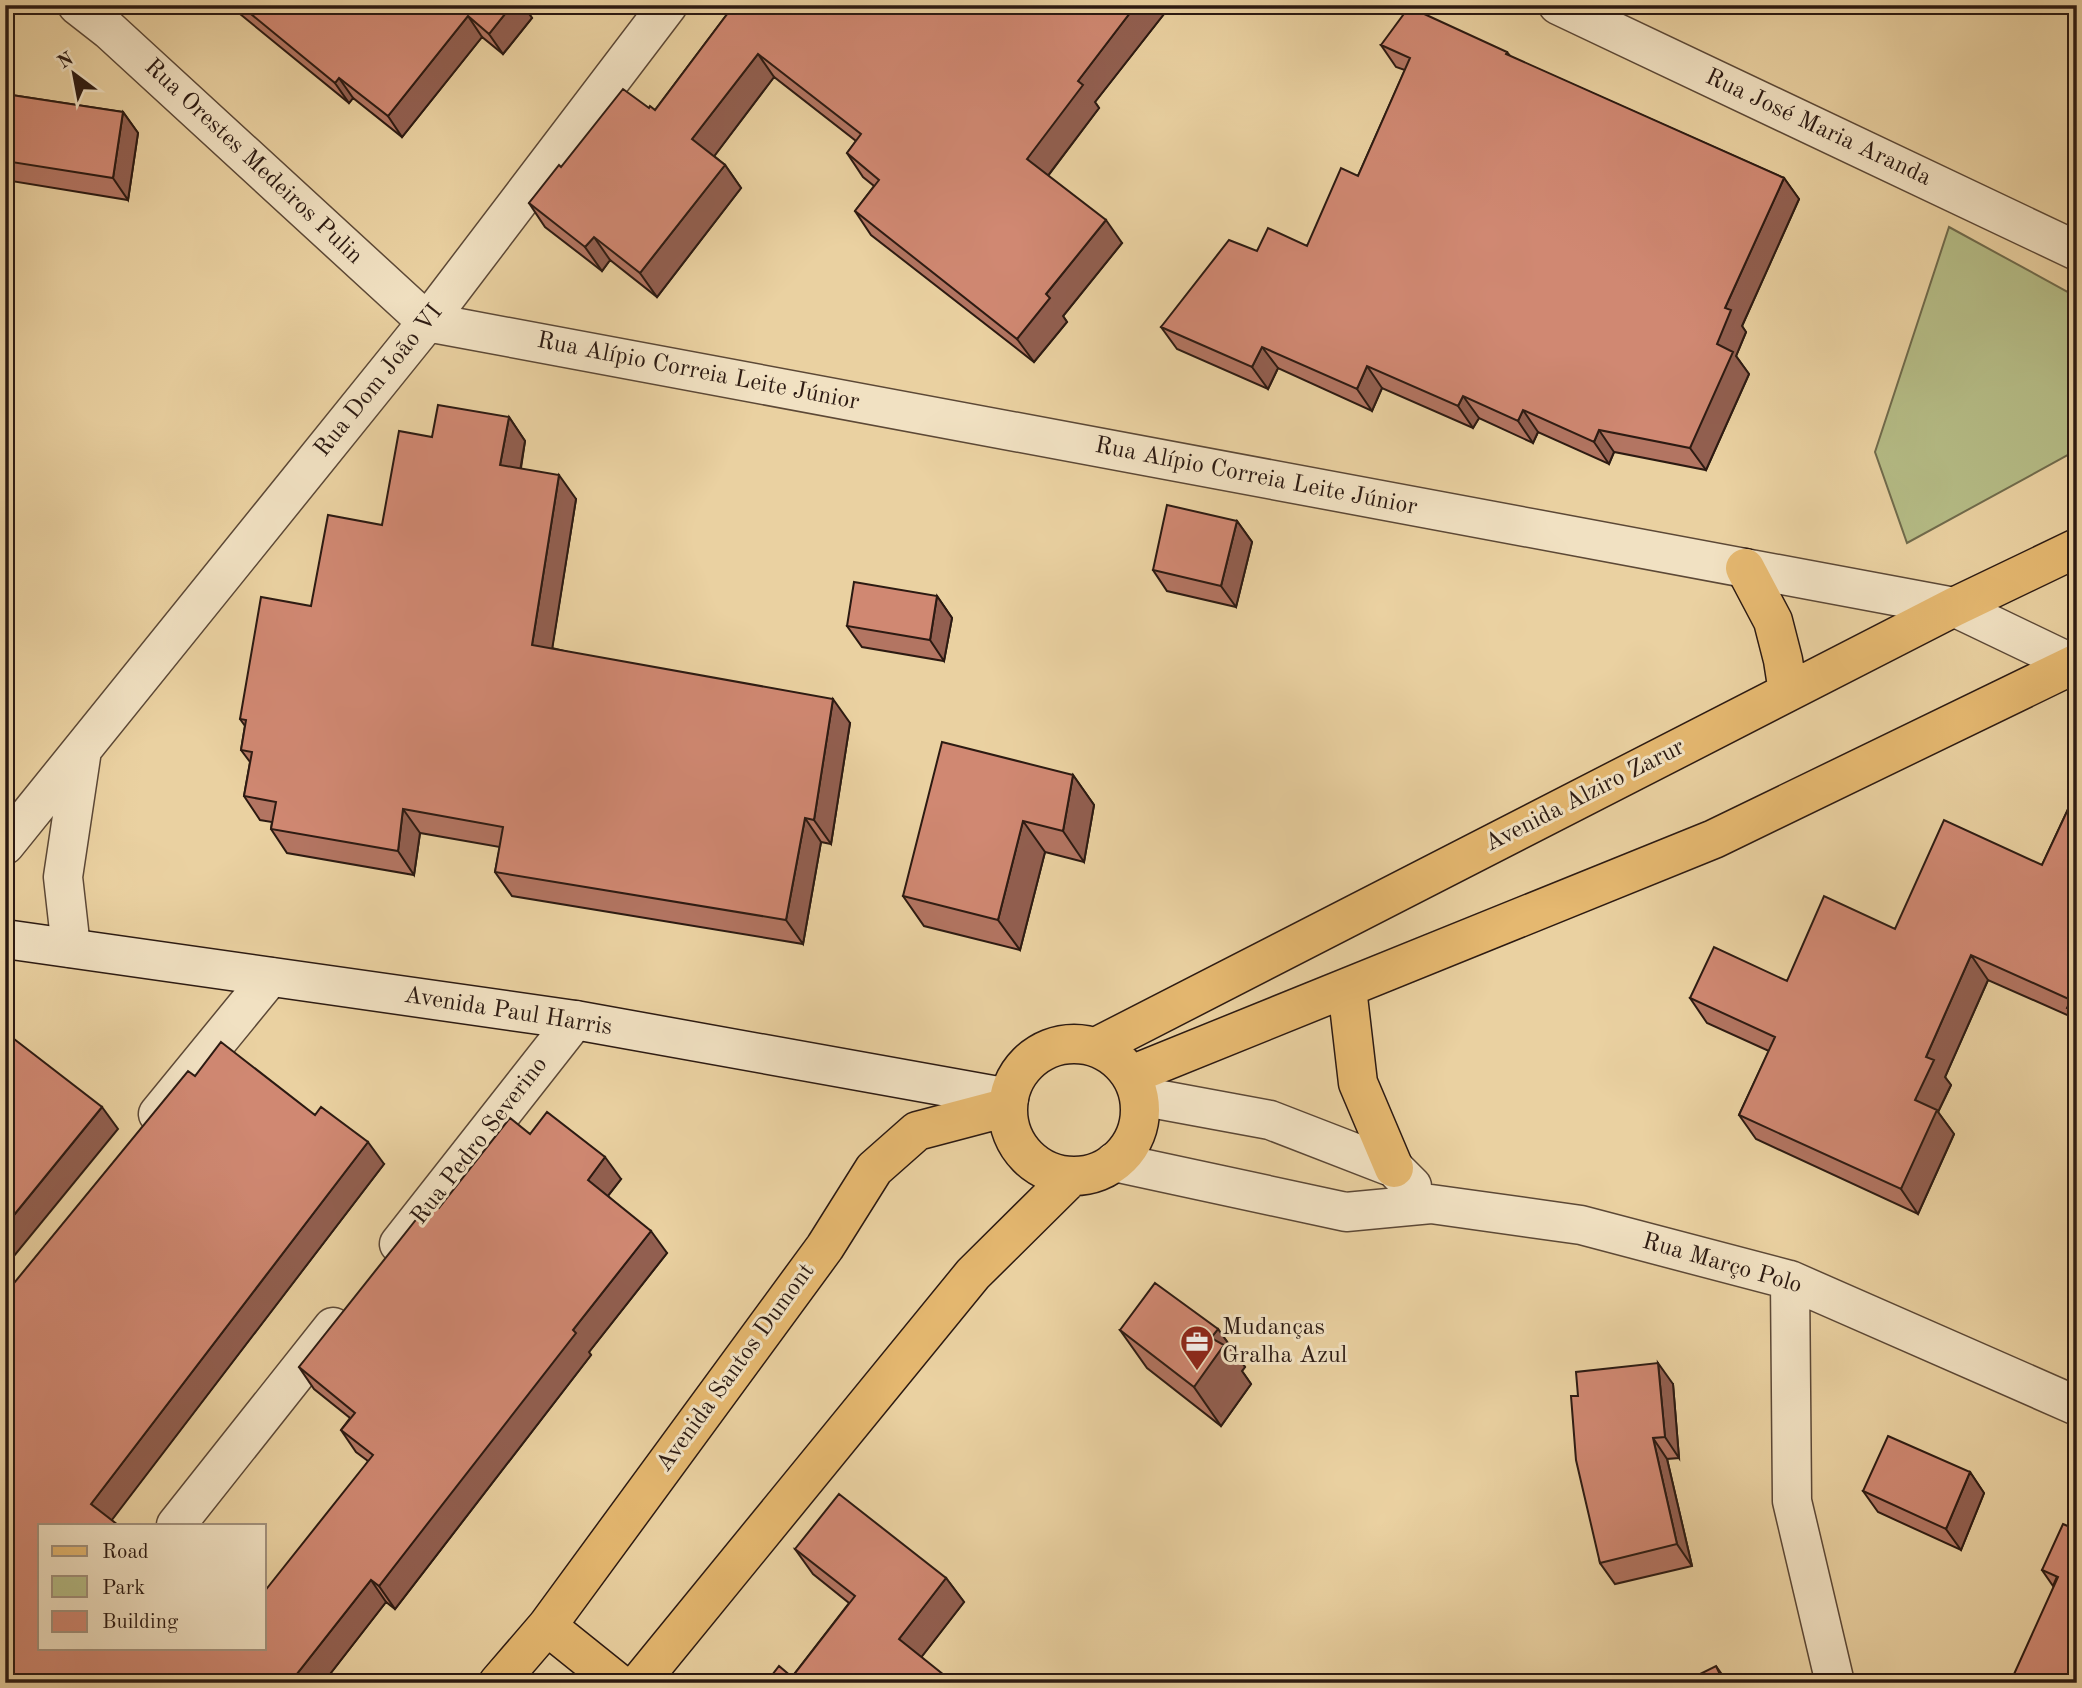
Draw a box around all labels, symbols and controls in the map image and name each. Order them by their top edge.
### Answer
north arrow [38,38,108,108]
text: N [55,50,78,74]
street label: Rua Orestes Medeiros Pulin [139,55,367,269]
street label: Rua José Maria Aranda [1702,65,1935,191]
street label: Rua Dom João VI [310,300,448,462]
street label: Rua Alípio Correia Leite Júnior [535,329,861,415]
street label: Rua Alípio Correia Leite Júnior [1093,434,1419,520]
street label: Avenida Alziro Zarur [1481,735,1689,857]
street label: Avenida Paul Harris [402,984,614,1040]
street label: Rua Pedro Severino [407,1053,553,1229]
street label: Rua Março Polo [1639,1230,1805,1298]
street label: Avenida Santos Dumont [653,1259,819,1477]
place label: Mudanças Gralha Azul [1222,1316,1347,1368]
office icon: Mudanças Gralha Azul [1178,1323,1216,1372]
legend [38,1524,266,1650]
text: Road [102,1542,149,1563]
text: Park [102,1578,145,1599]
text: Building [102,1612,179,1633]

